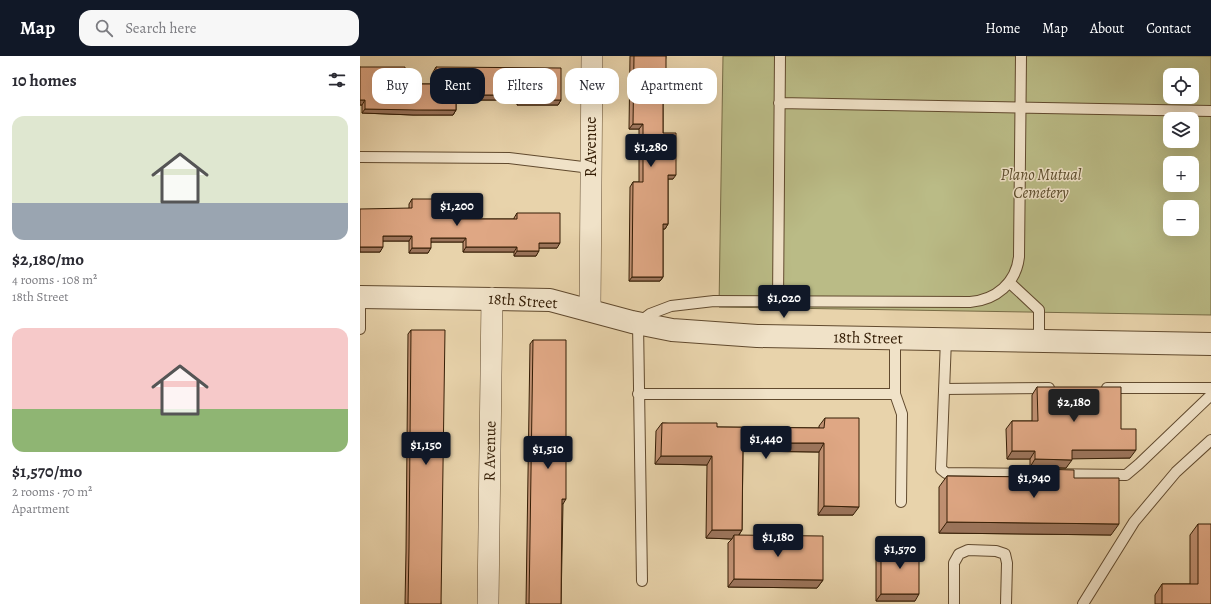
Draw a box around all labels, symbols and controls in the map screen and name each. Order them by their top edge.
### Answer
search box [79,10,359,46]
text: Map [20,15,55,41]
icon: search [93,17,115,39]
text: Search here [125,18,197,38]
text: Home [985,19,1020,38]
text: Map [1042,19,1068,38]
text: About [1090,19,1124,38]
text: Contact [1146,19,1191,38]
chip: Buy [372,68,422,104]
chip: Rent [430,68,485,104]
chip: Filters [493,68,557,104]
chip: New [565,68,619,104]
chip: Apartment [627,68,717,104]
map controls [1163,68,1199,236]
button: locate [1163,68,1199,104]
text: 10 homes [12,69,77,92]
icon: filters [326,69,348,91]
button: layers [1163,112,1199,148]
street label: R Avenue [580,117,602,177]
pin: $1,280 [618,134,684,168]
text: $1,280 [634,138,668,155]
icon: home [144,142,216,214]
button: + [1163,156,1199,192]
park label: Plano Mutual Cemetery [1000,164,1082,204]
pin: $1,200 [424,193,490,227]
text: $1,200 [440,197,474,214]
button: − [1163,200,1199,236]
text: $2,180/mo [12,248,84,271]
text: 4 rooms · 108 m² [12,271,97,288]
pin: $1,020 [751,285,817,319]
text: 18th Street [12,288,69,305]
street label: 18th Street [488,288,558,314]
text: $1,020 [767,289,801,306]
street label: 18th Street [833,326,903,350]
icon: home [144,354,216,426]
pin: $2,180 [1041,389,1107,423]
text: $2,180 [1057,393,1091,410]
street label: R Avenue [478,421,502,481]
pin: $1,440 [733,426,799,460]
text: $1,440 [750,430,782,447]
pin: $1,150 [393,432,459,466]
text: $1,150 [411,436,441,453]
pin: $1,510 [515,436,581,470]
text: $1,510 [533,440,563,457]
text: $1,570/mo [12,460,82,483]
pin: $1,940 [1001,465,1067,499]
text: $1,940 [1018,469,1050,486]
text: 2 rooms · 70 m² [12,483,92,500]
text: Apartment [12,500,70,517]
pin: $1,180 [745,524,811,558]
text: $1,180 [762,528,794,545]
pin: $1,570 [867,536,933,570]
text: $1,570 [884,540,916,557]

